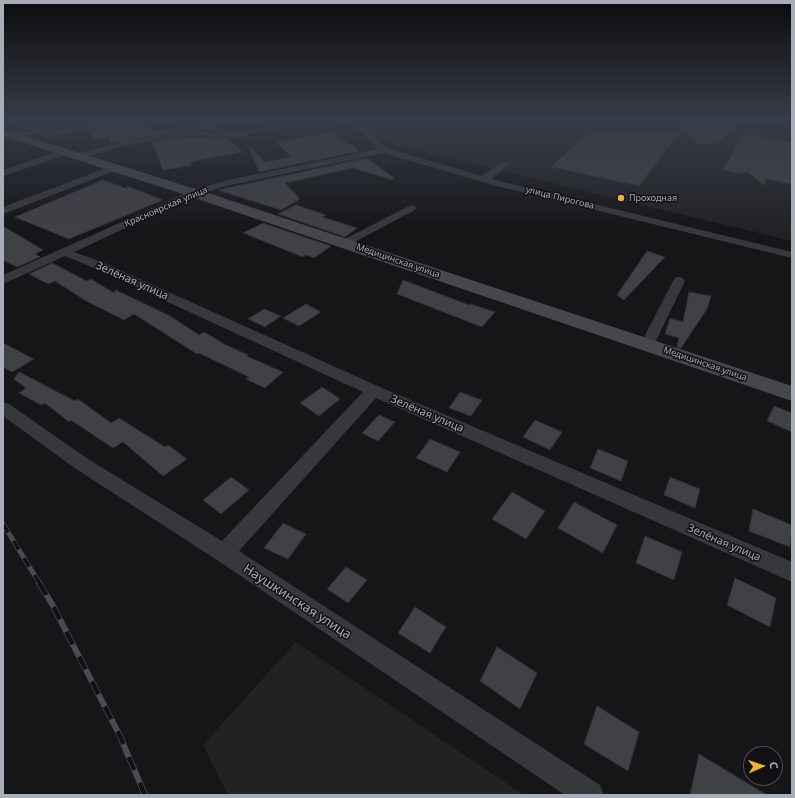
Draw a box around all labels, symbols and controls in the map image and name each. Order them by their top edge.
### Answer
street label: улица Пирогова [525,184,595,212]
street label: Красноярская улица [123,185,209,229]
marker: Проходная [616,193,626,203]
place label: Проходная [629,193,677,203]
street label: Медицинская улица [355,242,441,280]
street label: Зелёная улица [94,259,170,303]
street label: Медицинская улица [662,345,748,383]
street label: Зелёная улица [388,393,466,435]
street label: Зелёная улица [685,522,763,564]
street label: Наушкинская улица [240,561,354,643]
north arrow [743,746,783,786]
text: С [767,761,782,769]

